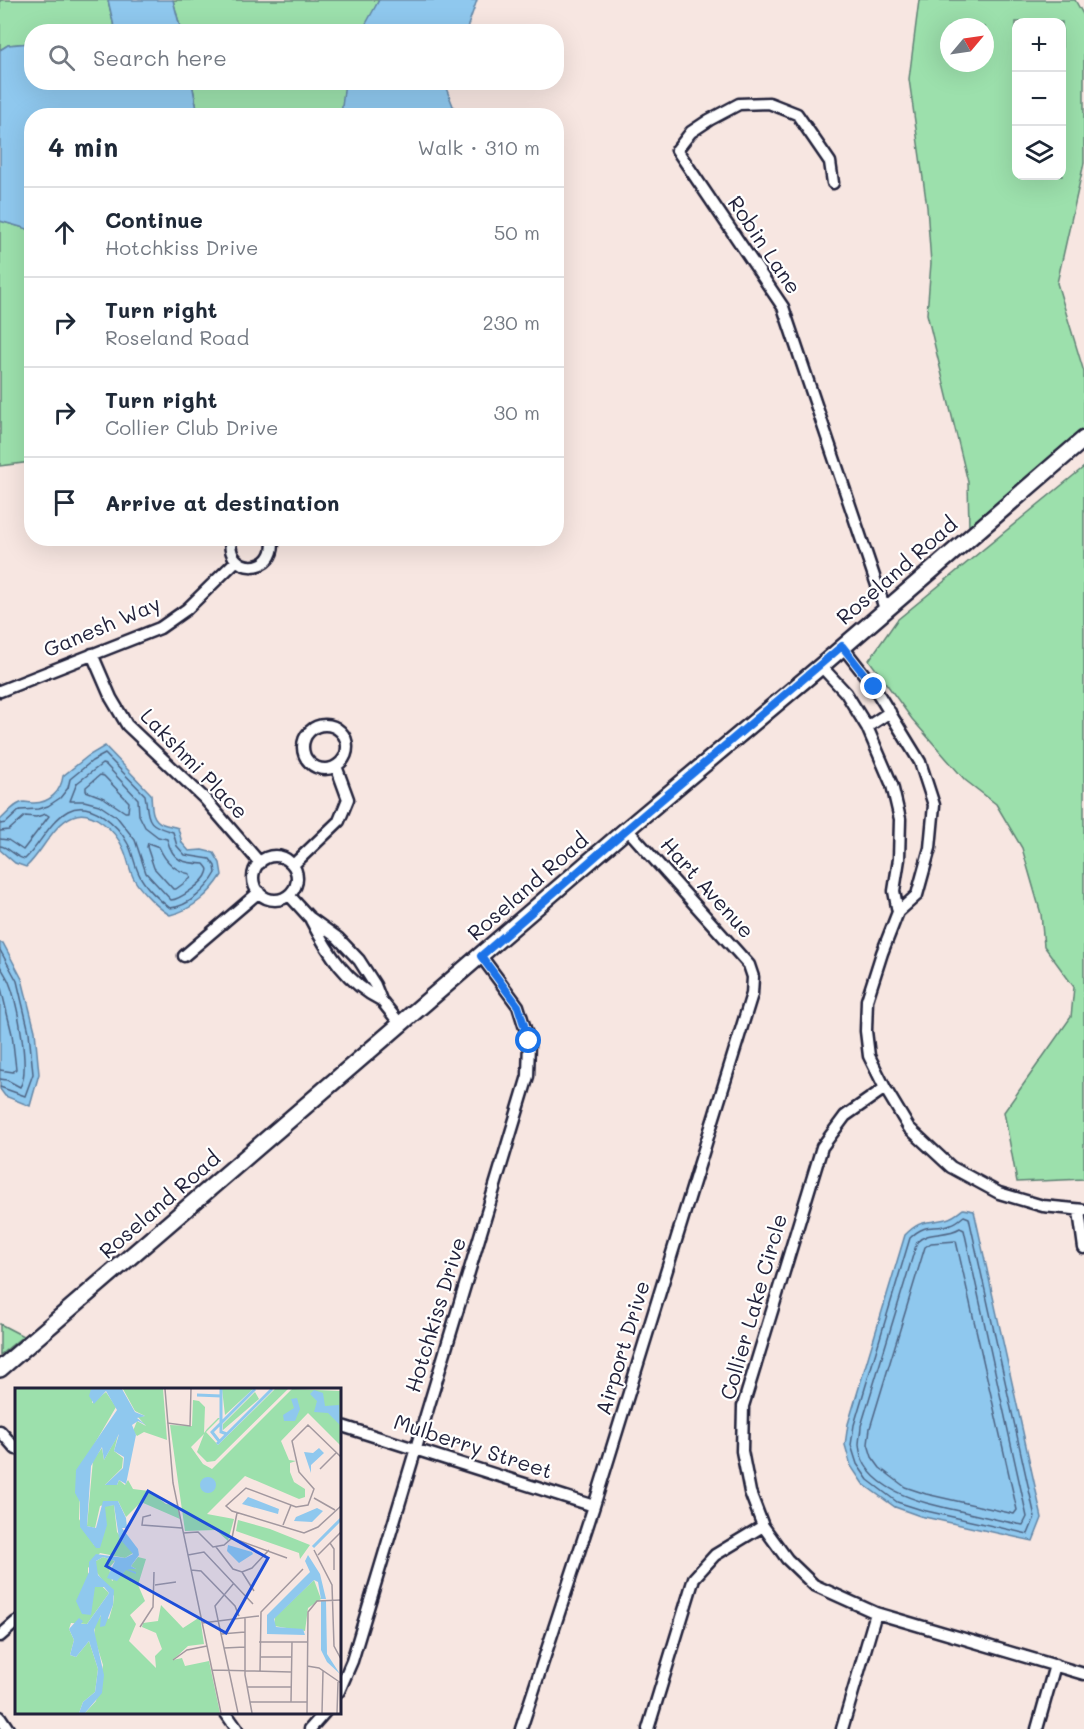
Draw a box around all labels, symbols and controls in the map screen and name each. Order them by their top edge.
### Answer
north arrow [940,18,994,72]
map controls [1012,18,1066,180]
button: + [1012,18,1066,72]
search box [24,24,564,90]
icon: search [45,41,78,74]
text: Search here [93,43,227,72]
button: − [1012,72,1066,126]
button: layers [1012,126,1066,180]
text: 4 min [48,130,118,164]
text: Walk · 310 m [417,134,540,160]
street label: Robin Lane [723,190,808,298]
text: Continue [105,205,203,234]
icon: ahead [48,216,81,249]
text: 50 m [494,219,540,245]
text: Hotchkiss Drive [105,234,258,260]
text: Turn right [105,295,217,324]
icon: right [48,306,81,339]
text: 230 m [482,309,540,335]
text: Roseland Road [105,324,249,350]
text: Turn right [105,385,217,414]
icon: right [48,396,81,429]
text: 30 m [494,399,540,425]
text: Collier Club Drive [105,414,278,440]
icon: arrive [48,486,81,519]
text: Arrive at destination [105,488,340,517]
street label: Roseland Road [830,510,962,630]
street label: Ganesh Way [39,589,164,662]
route end [860,673,886,699]
street label: Lakshmi Place [135,702,255,824]
street label: Roseland Road [461,826,593,946]
street label: Hart Avenue [656,831,761,943]
route start [515,1027,541,1053]
street label: Roseland Road [93,1144,225,1264]
street label: Collier Lake Circle [713,1210,792,1403]
street label: Hotchkiss Drive [398,1234,471,1396]
street label: Airport Drive [588,1277,655,1418]
inset map [15,1388,340,1714]
street label: Mulberry Street [391,1407,556,1484]

